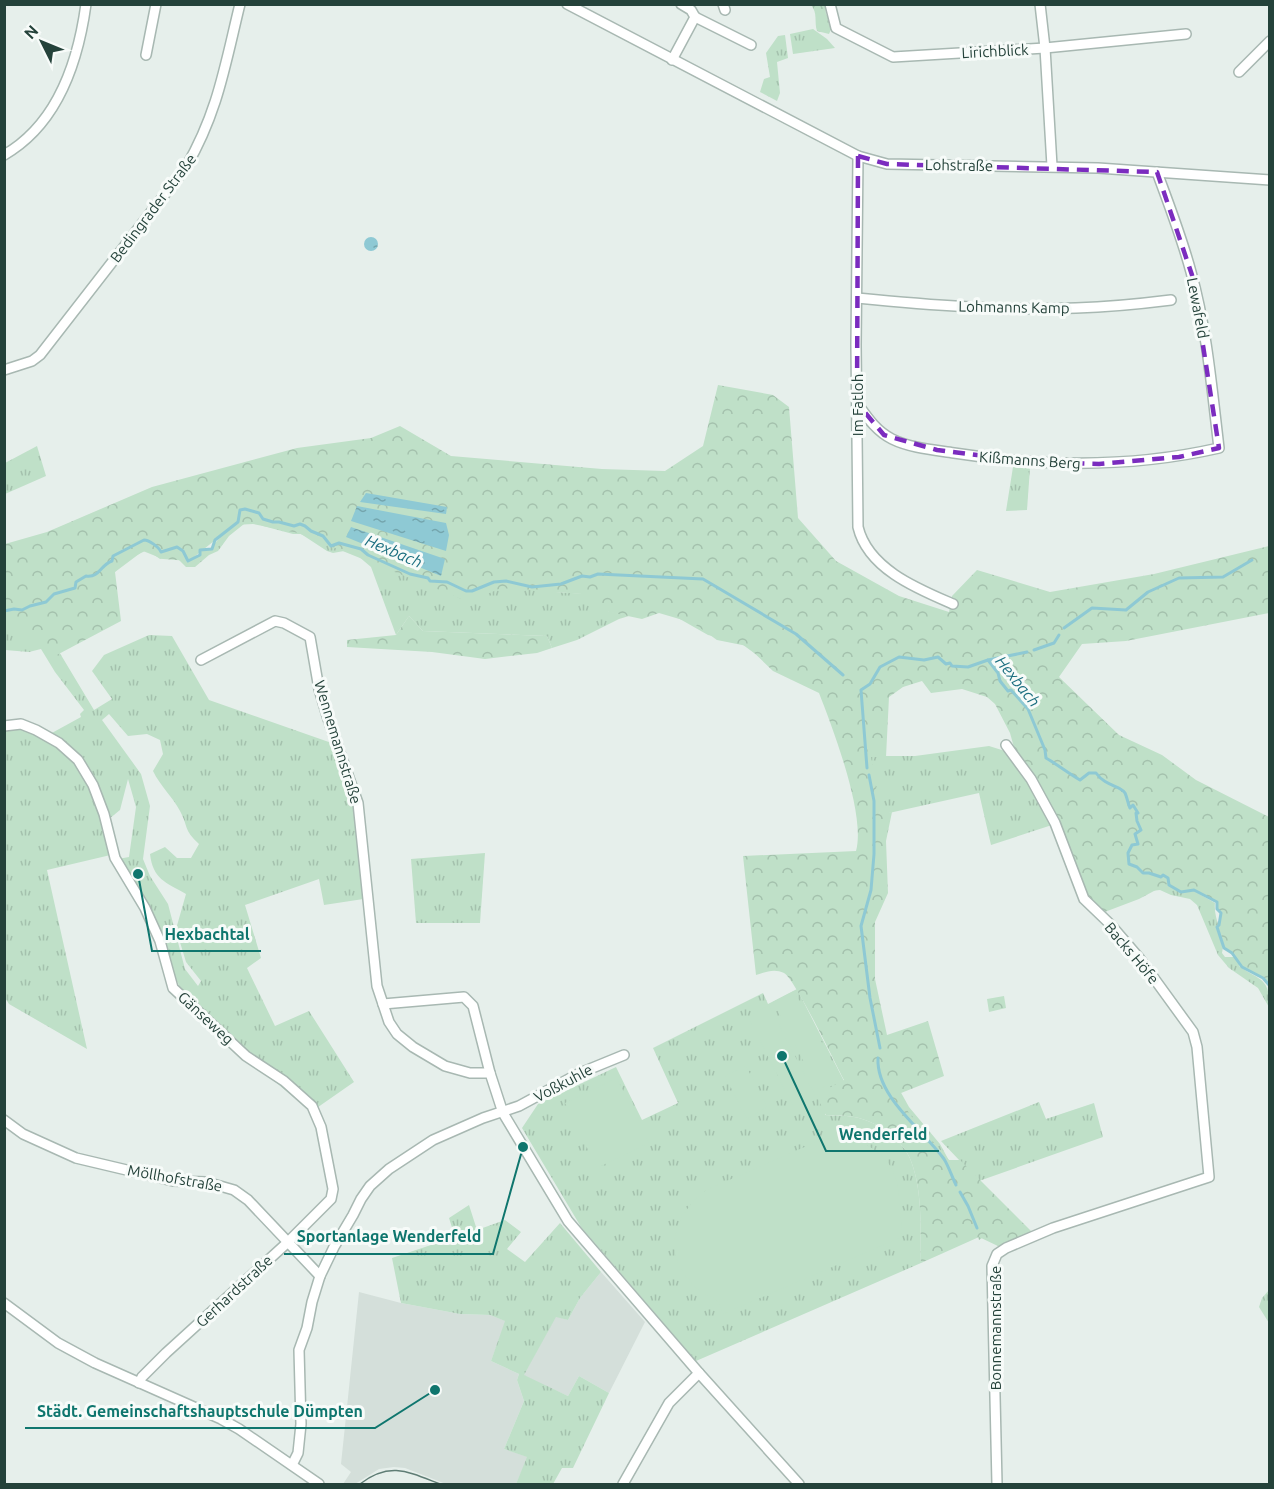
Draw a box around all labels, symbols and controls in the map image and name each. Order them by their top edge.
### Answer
north arrow [12,12,72,72]
text: N [20,21,42,42]
street label: Lirichblick [961,41,1029,61]
street label: Bedingrader Straße [107,150,199,266]
street label: Lohstraße [925,156,993,174]
street label: Lewafeld [1184,276,1212,340]
street label: Lohmanns Kamp [958,298,1070,316]
street label: Im Fatloh [849,374,866,436]
street label: Kißmanns Berg [979,448,1081,472]
water label: Hexbach [363,531,425,571]
water label: Hexbach [992,652,1044,710]
street label: Wennemannstraße [311,678,365,806]
callout: Hexbachtal [152,917,261,951]
street label: Backs Höfe [1101,919,1163,987]
text: Hexbachtal [164,925,250,943]
street label: Gänseweg [175,988,237,1048]
street label: Voßkuhle [531,1061,595,1105]
callout: Wenderfeld [826,1117,939,1151]
text: Wenderfeld [839,1125,927,1143]
street label: Möllhofstraße [126,1161,224,1195]
callout: Sportanlage Wenderfeld [284,1220,493,1254]
text: Sportanlage Wenderfeld [297,1227,481,1245]
street label: Gerhardstraße [192,1251,276,1331]
street label: Bonnemannstraße [987,1266,1004,1390]
callout: Städt. Gemeinschaftshauptschule Dümpten [25,1394,375,1428]
text: Städt. Gemeinschaftshauptschule Dümpten [37,1402,363,1420]

